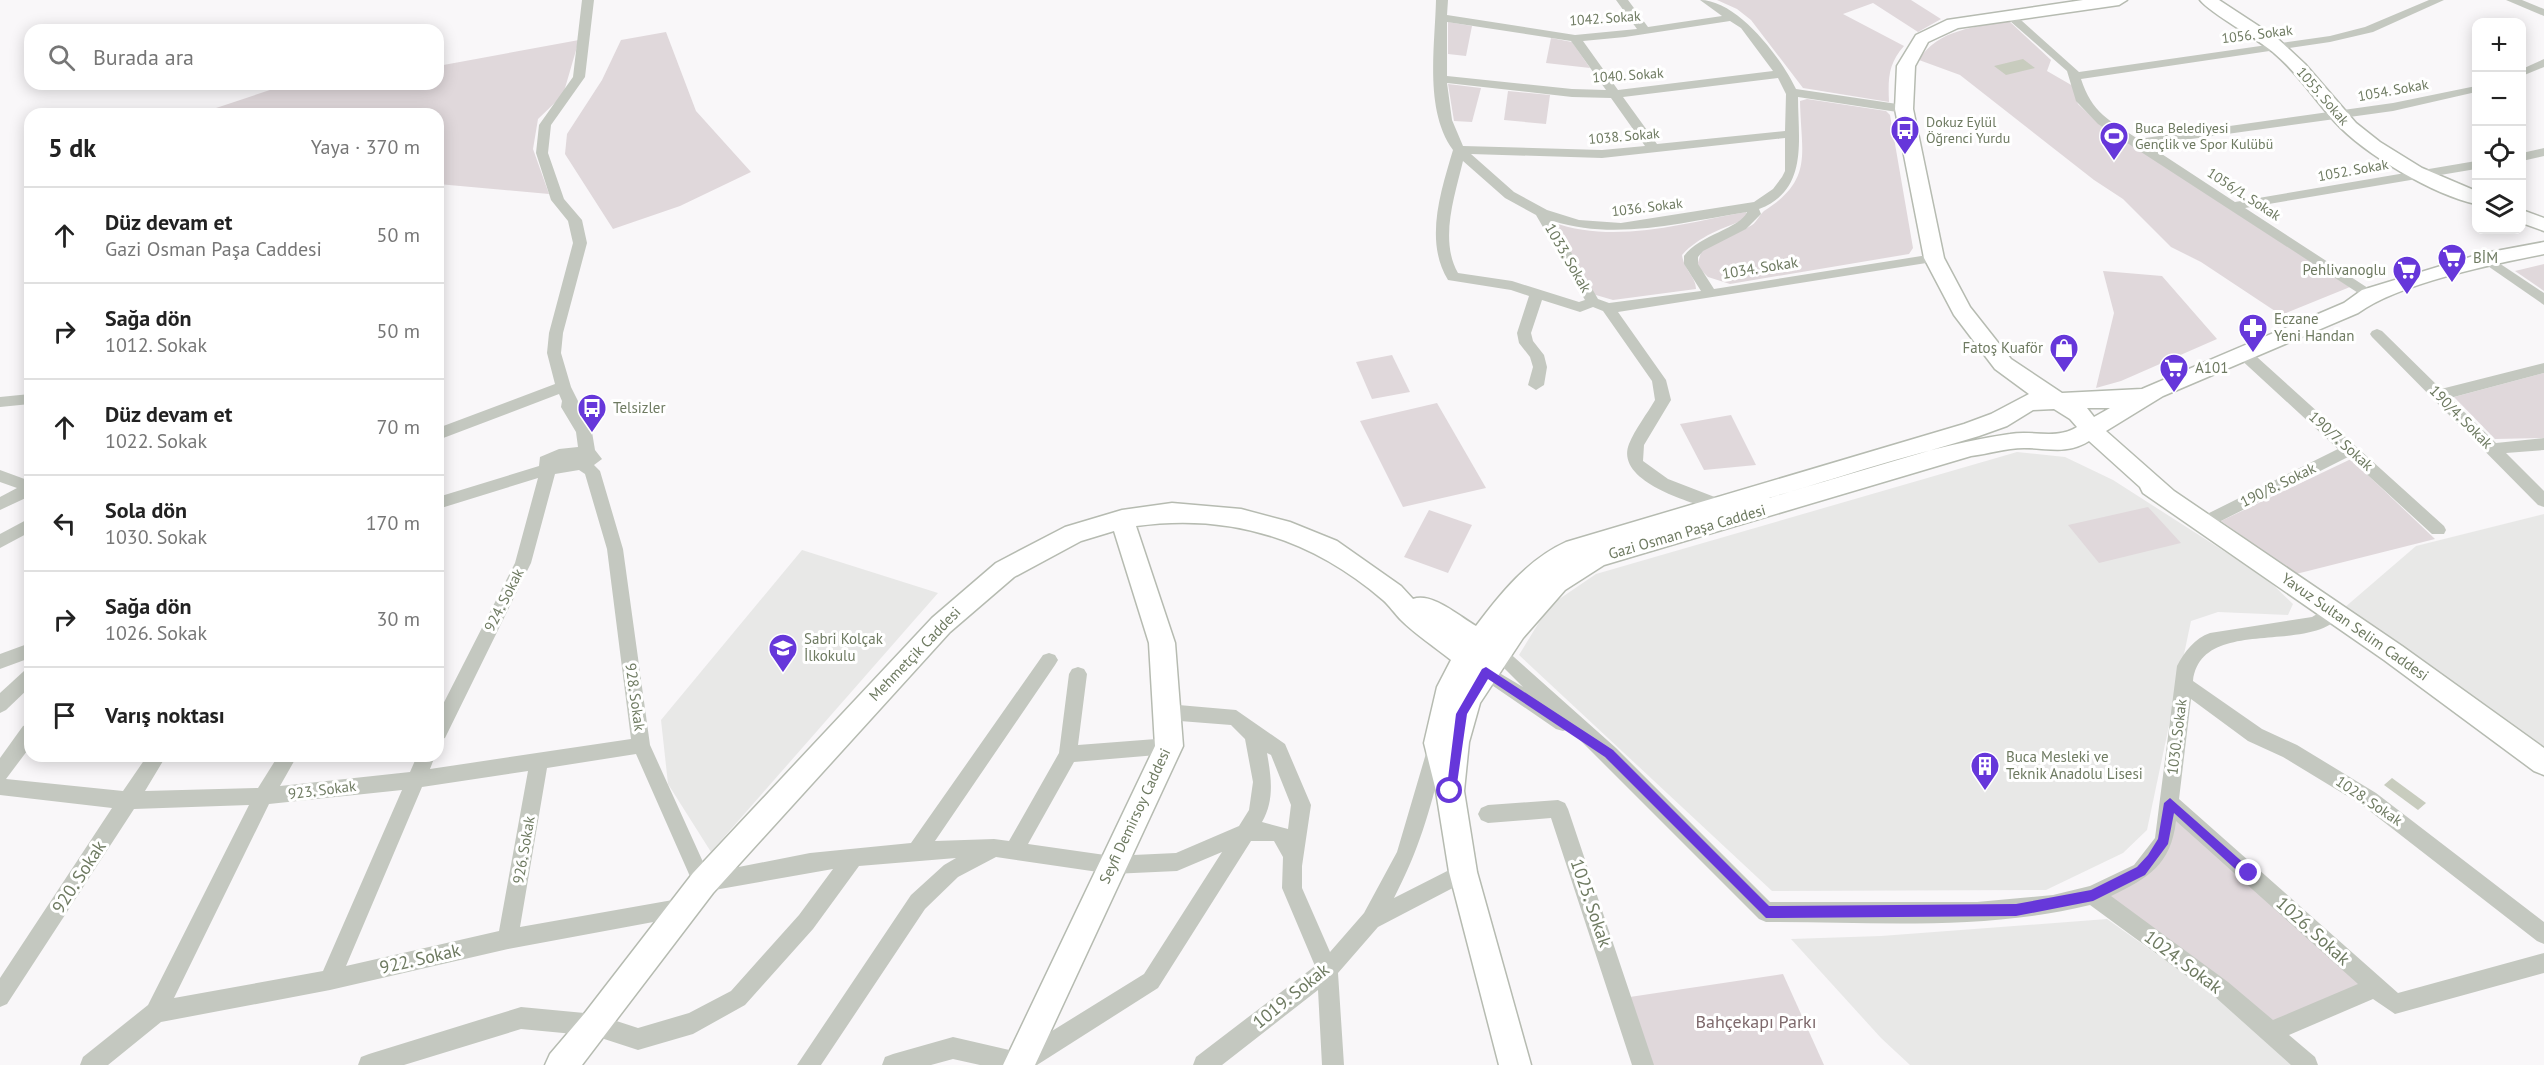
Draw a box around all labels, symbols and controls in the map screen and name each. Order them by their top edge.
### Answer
street label: 1042. Sokak [1569,7,1642,29]
map controls [2472,18,2526,234]
button: + [2472,18,2526,72]
street label: 1056. Sokak [2220,21,2294,47]
search box [24,24,444,90]
icon: search [45,41,78,74]
text: Burada ara [93,43,194,71]
street label: 1055. Sokak [2293,63,2353,129]
street label: 1040. Sokak [1592,64,1665,86]
button: − [2472,72,2526,126]
street label: 1054. Sokak [2356,75,2430,105]
place label: Dokuz Eylül Öğrenci Yurdu [1926,113,2010,147]
bus stop icon: Dokuz Eylül Öğrenci Yurdu [1889,114,1921,156]
place label: Buca Belediyesi Gençlik ve Spor Kulübü [2135,119,2273,153]
sports icon: Buca Belediyesi Gençlik ve Spor Kulübü [2098,120,2130,162]
street label: 1038. Sokak [1588,124,1661,148]
button: locate [2472,126,2526,180]
text: 5 dk [48,131,96,164]
text: Yaya · 370 m [311,134,420,160]
street label: 1052. Sokak [2316,155,2390,185]
street label: 1056/1. Sokak [2204,164,2284,225]
button: layers [2472,180,2526,234]
street label: 1036. Sokak [1610,194,1684,220]
text: Düz devam et [105,208,232,236]
icon: ahead [48,219,81,252]
street label: 1033. Sokak [1541,220,1596,296]
text: 50 m [377,222,420,248]
text: Gazi Osman Paşa Caddesi [105,236,322,262]
supermarket icon: BİM [2436,242,2468,284]
place label: BİM [2473,248,2498,267]
street label: 1034. Sokak [1721,252,1800,283]
supermarket icon: Pehlivanoglu [2391,254,2423,296]
place label: Pehlivanoglu [2302,260,2386,279]
text: Sağa dön [105,304,192,332]
place label: Eczane Yeni Handan [2274,309,2354,345]
pharmacy icon: Eczane Yeni Handan [2237,312,2269,354]
icon: right [48,315,81,348]
text: 50 m [377,318,420,344]
text: 1012. Sokak [105,332,207,358]
shop icon: Fatoş Kuaför [2048,332,2080,374]
place label: Fatoş Kuaför [1963,338,2043,357]
supermarket icon: A101 [2158,352,2190,394]
place label: A101 [2195,358,2228,377]
street label: 190/4. Sokak [2426,381,2498,453]
bus stop icon: Telsizler [576,392,608,434]
place label: Telsizler [613,398,666,417]
text: Düz devam et [105,400,232,428]
street label: 190/7. Sokak [2305,407,2378,475]
icon: ahead [48,411,81,444]
text: 70 m [377,414,420,440]
text: 1022. Sokak [105,428,207,454]
street label: 190/8. Sokak [2237,458,2319,511]
text: Sola dön [105,496,187,524]
street label: Gazi Osman Paşa Caddesi [1606,500,1768,563]
icon: left [48,507,81,540]
text: 170 m [366,510,420,536]
text: 1030. Sokak [105,524,207,550]
street label: 924. Sokak [480,564,528,635]
street label: Yavuz Sultan Selim Caddesi [2278,568,2433,685]
text: Sağa dön [105,592,192,620]
icon: right [48,603,81,636]
street label: Mehmetçik Caddesi [865,603,964,705]
text: 30 m [377,606,420,632]
text: 1026. Sokak [105,620,207,646]
place label: Sabri Kolçak İlkokulu [804,629,884,665]
school or university icon: Sabri Kolçak İlkokulu [767,632,799,674]
street label: 928. Sokak [621,662,650,733]
street label: 1030. Sokak [2162,697,2191,776]
icon: arrive [48,699,81,732]
text: Varış noktası [105,701,225,729]
street label: Seyfi Demirsoy Caddesi [1095,745,1174,887]
place label: Buca Mesleki ve Teknik Anadolu Lisesi [2006,747,2143,783]
building icon: Buca Mesleki ve Teknik Anadolu Lisesi [1969,750,2001,792]
street label: 1028. Sokak [2332,771,2407,830]
street label: 923. Sokak [287,776,358,803]
route start [1436,777,1462,803]
street label: 926. Sokak [508,814,539,885]
street label: 920. Sokak [47,836,111,917]
street label: 1025. Sokak [1566,856,1617,950]
route end [2235,859,2261,885]
street label: 1026. Sokak [2272,891,2355,970]
street label: 1024. Sokak [2140,925,2227,999]
street label: 922. Sokak [377,938,463,979]
street label: 1019. Sokak [1248,958,1334,1033]
park label: Bahçekapı Parkı [1696,1010,1816,1033]

